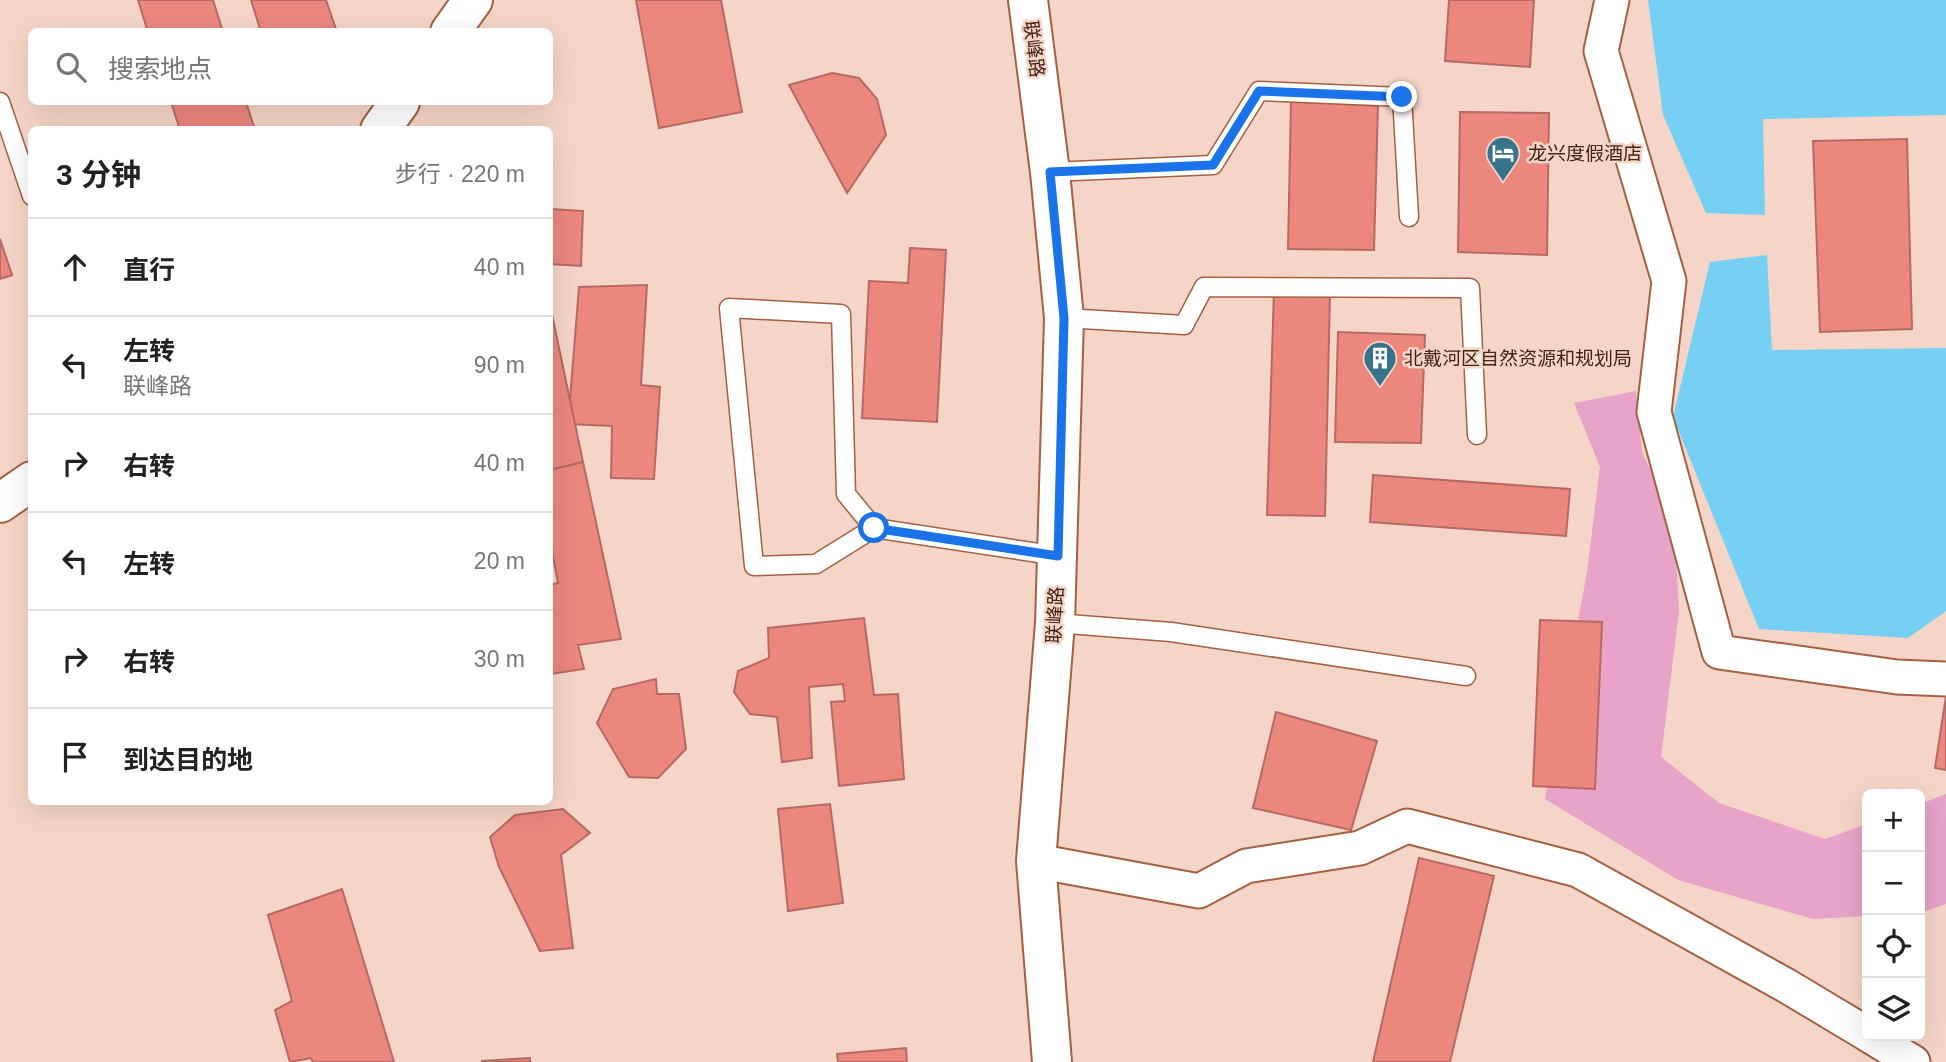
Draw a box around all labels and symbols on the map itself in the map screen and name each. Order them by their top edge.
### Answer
street label: 联峰路 [1020,19,1048,79]
route end [1386,81,1417,112]
hotel icon: 龙兴度假酒店 [1484,134,1522,183]
place label: 龙兴度假酒店 [1528,143,1642,164]
building icon: 北戴河区自然资源和规划局 [1361,339,1399,388]
place label: 北戴河区自然资源和规划局 [1404,348,1632,369]
route start [858,512,889,543]
street label: 联峰路 [1043,586,1067,644]

